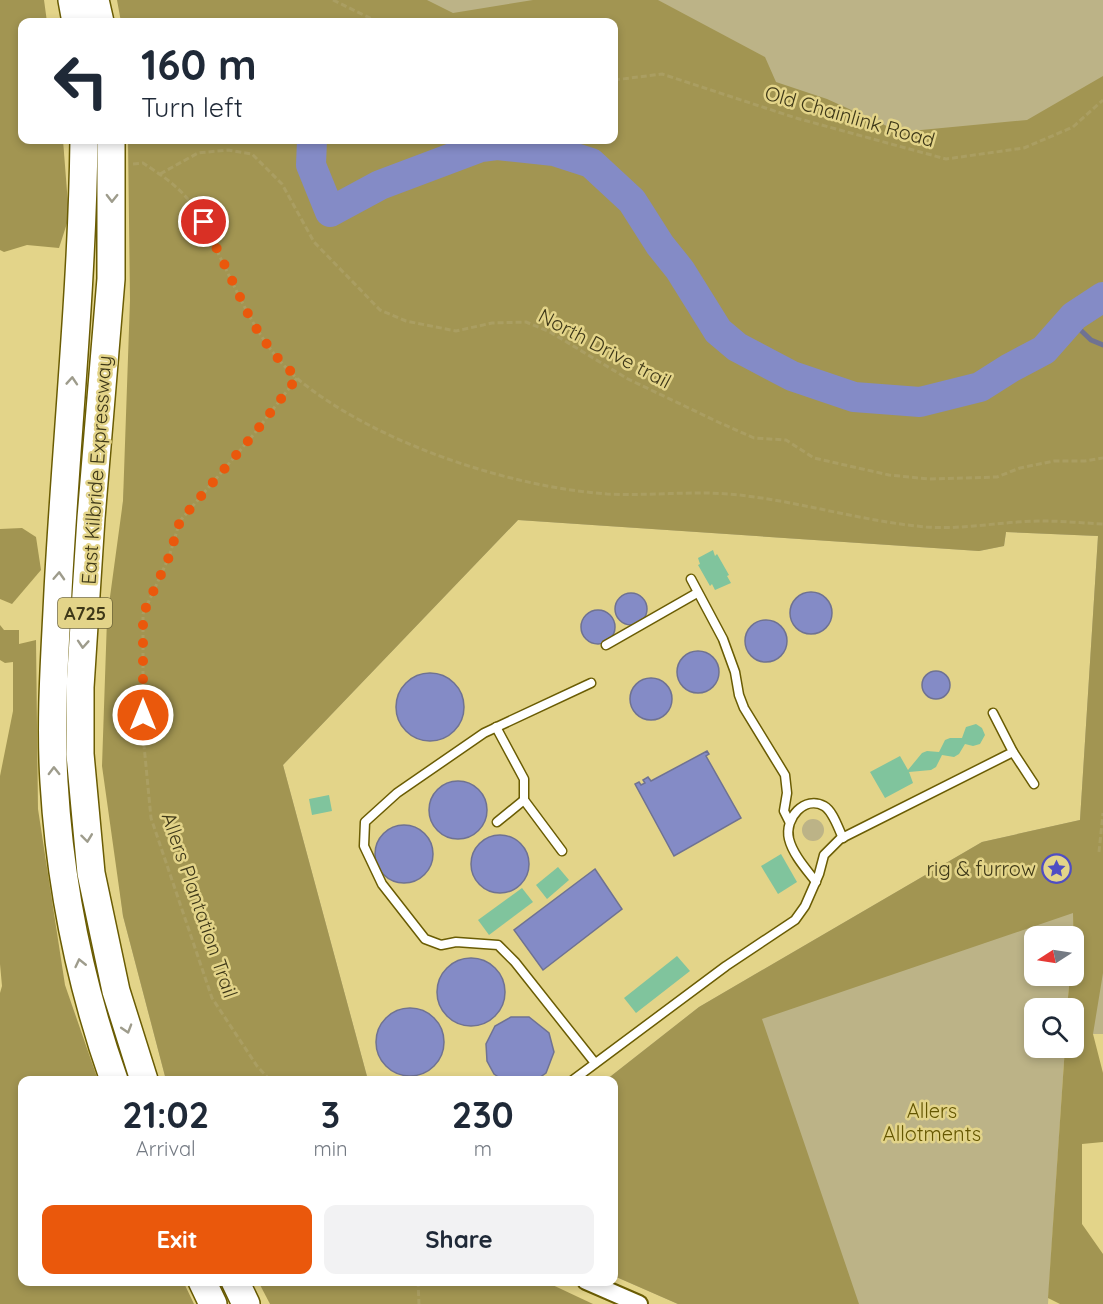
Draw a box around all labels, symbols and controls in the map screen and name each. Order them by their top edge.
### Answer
text: 160 m [141,38,257,91]
icon: left [42,42,120,120]
street label: Old Chainlink Road [762,80,938,152]
text: Turn left [141,90,243,124]
one-way arrow [106,193,119,202]
pin [178,196,229,247]
icon: arrive [187,205,220,238]
street label: North Drive trail [534,303,676,393]
street label: East Kilbride Expressway [76,355,116,585]
one-way arrow [65,377,78,386]
one-way arrow [53,571,66,580]
road number: A725 [58,598,112,628]
one-way arrow [76,639,89,648]
position arrow [111,683,175,747]
one-way arrow [47,766,60,775]
street label: Allers Plantation Trail [157,809,243,1001]
one-way arrow [80,834,93,843]
place icon: rig & furrow [1041,852,1073,884]
place label: rig & furrow [926,856,1036,881]
north arrow [1024,926,1084,986]
map controls [1024,926,1084,1058]
one-way arrow [75,959,88,969]
button: search [1024,998,1084,1058]
one-way arrow [120,1023,132,1034]
text: 21:02 [122,1092,209,1137]
text: 3 [321,1092,340,1137]
text: 230 [452,1092,514,1137]
park label: Allers Allotments [883,1098,981,1146]
text: Arrival [136,1136,196,1161]
text: min [313,1136,348,1161]
text: m [474,1136,492,1161]
button: Exit [42,1205,312,1274]
button: Share [324,1205,594,1274]

